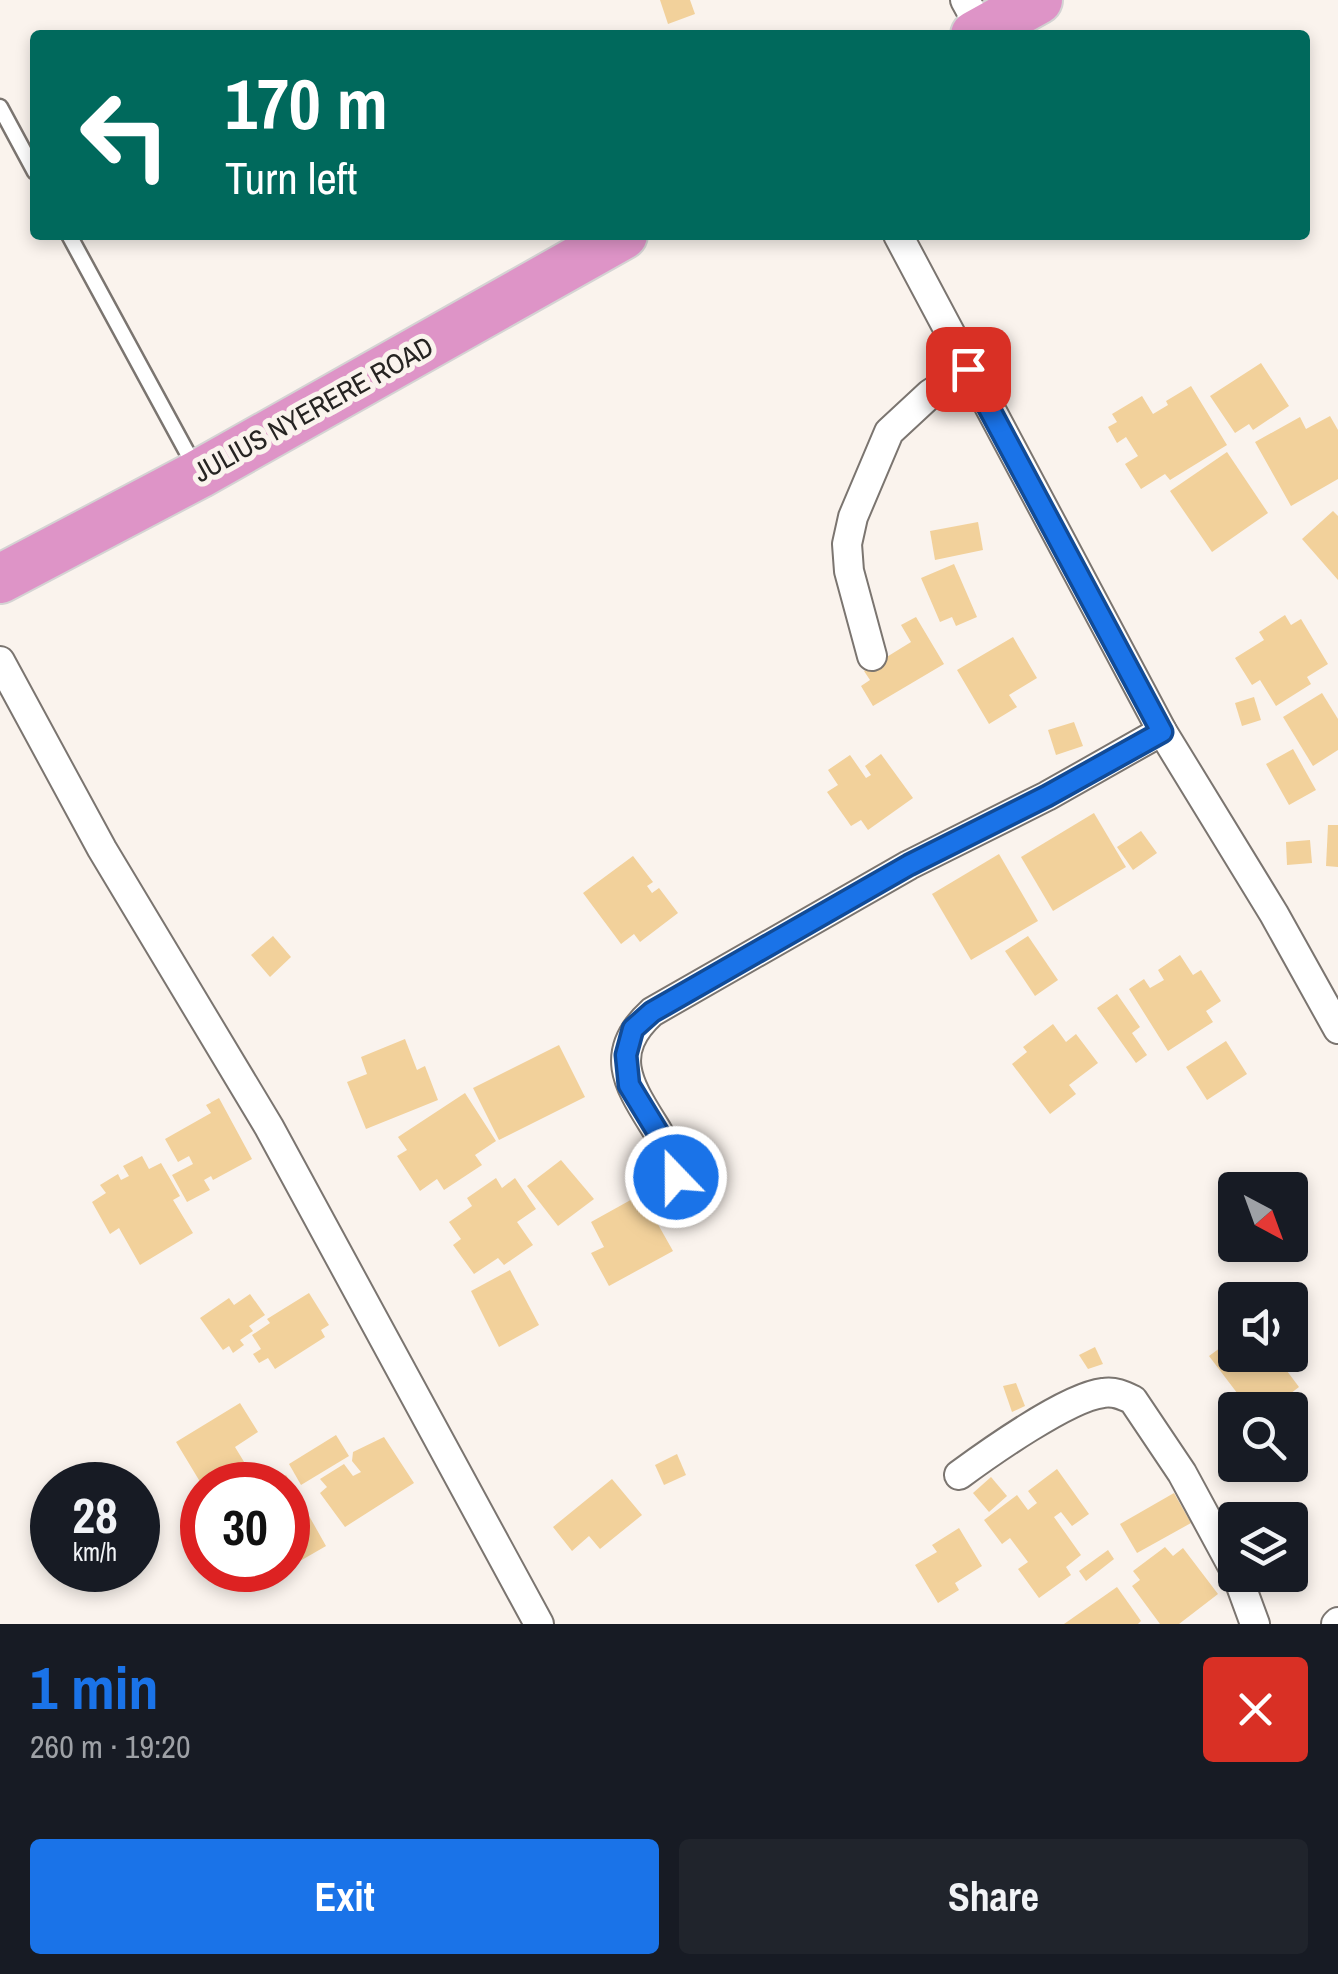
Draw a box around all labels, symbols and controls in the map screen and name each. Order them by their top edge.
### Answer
text: 170 m [225,57,388,151]
icon: left [60,70,190,200]
text: Turn left [225,147,357,208]
street label: JULIUS NYERERE ROAD [186,327,440,491]
pin [926,327,1011,412]
icon: arrive [941,342,996,397]
position arrow [624,1125,728,1229]
north arrow [1218,1172,1308,1262]
map controls [1218,1172,1308,1592]
button: sound [1218,1282,1308,1372]
button: search [1218,1392,1308,1482]
speed limit sign: 30 [180,1462,310,1592]
text: 28 [72,1481,118,1549]
button: layers [1218,1502,1308,1592]
text: km/h [73,1535,117,1569]
text: 1 min [30,1647,159,1728]
button: close [1203,1657,1308,1762]
text: 260 m · 19:20 [30,1725,190,1768]
button: Exit [30,1839,659,1954]
button: Share [679,1839,1308,1954]

